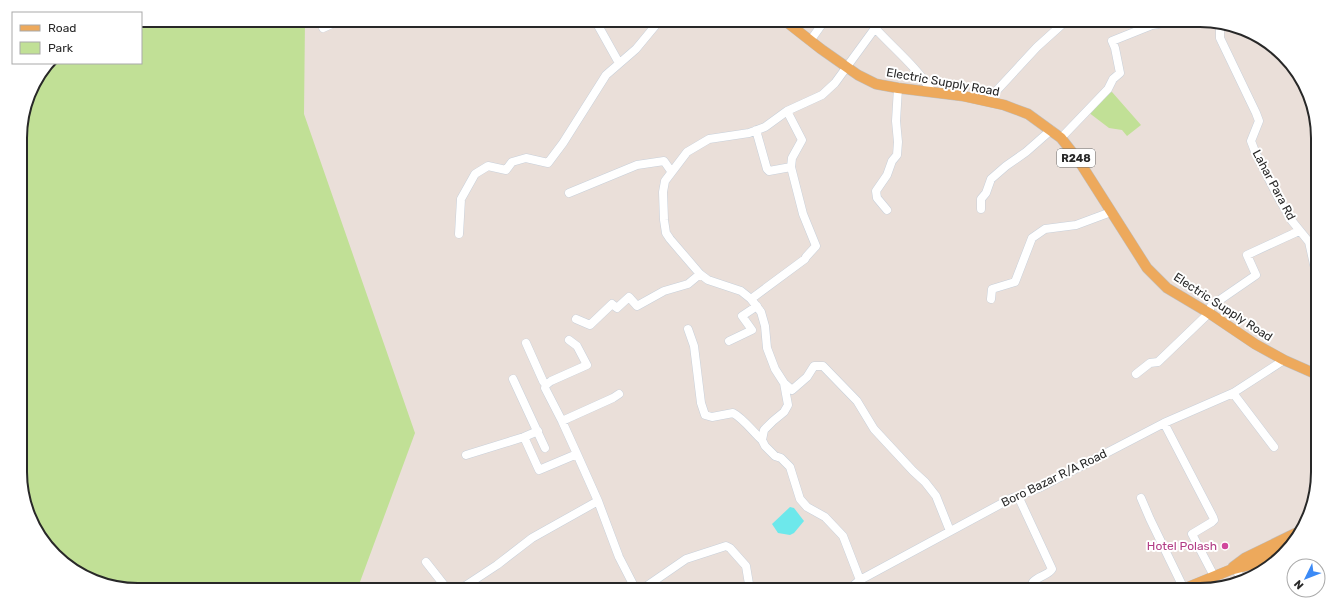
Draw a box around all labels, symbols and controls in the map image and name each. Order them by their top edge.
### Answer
legend [12,12,142,64]
text: Road [48,21,76,35]
text: Park [48,41,74,55]
street label: Electric Supply Road [885,65,1001,99]
street label: Lahar Para Rd [1250,147,1298,223]
road number: R248 [1057,149,1095,167]
street label: Electric Supply Road [1171,270,1275,344]
street label: Boro Bazar R/A Road [999,446,1109,510]
place label: Hotel Polash [1147,539,1217,553]
marker: Hotel Polash [1220,541,1230,551]
north arrow [1286,558,1326,598]
text: N [1292,577,1307,592]

